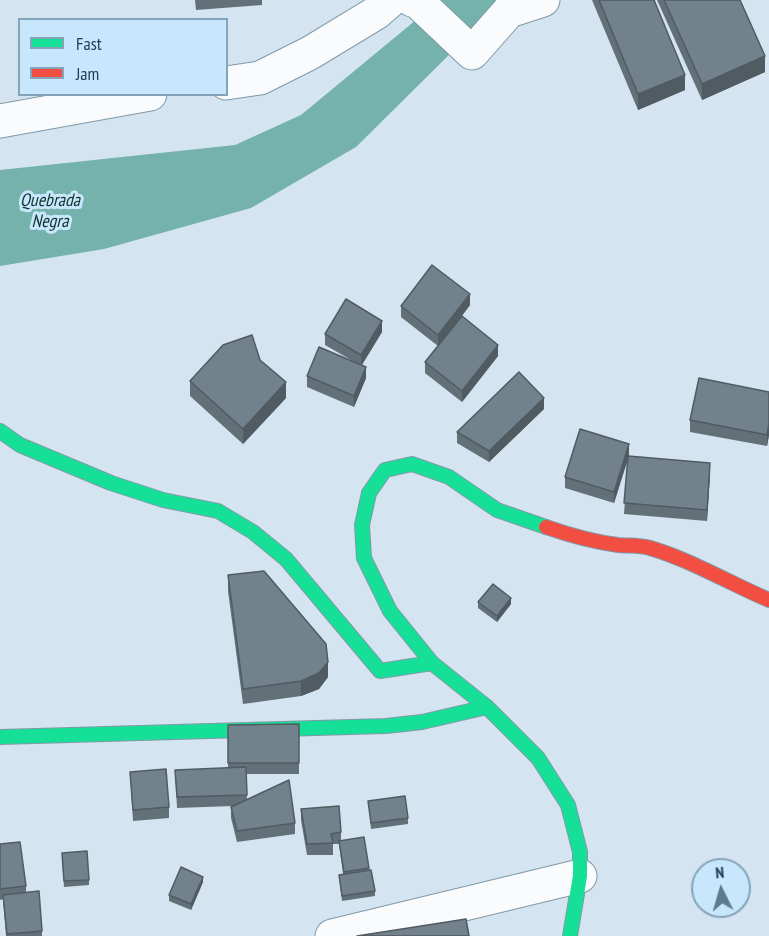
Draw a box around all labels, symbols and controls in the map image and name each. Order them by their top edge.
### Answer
legend [18,18,228,96]
text: Fast [76,32,102,55]
text: Jam [76,62,99,85]
water label: Quebrada Negra [20,190,80,232]
north arrow [691,858,751,918]
text: N [714,862,725,882]

